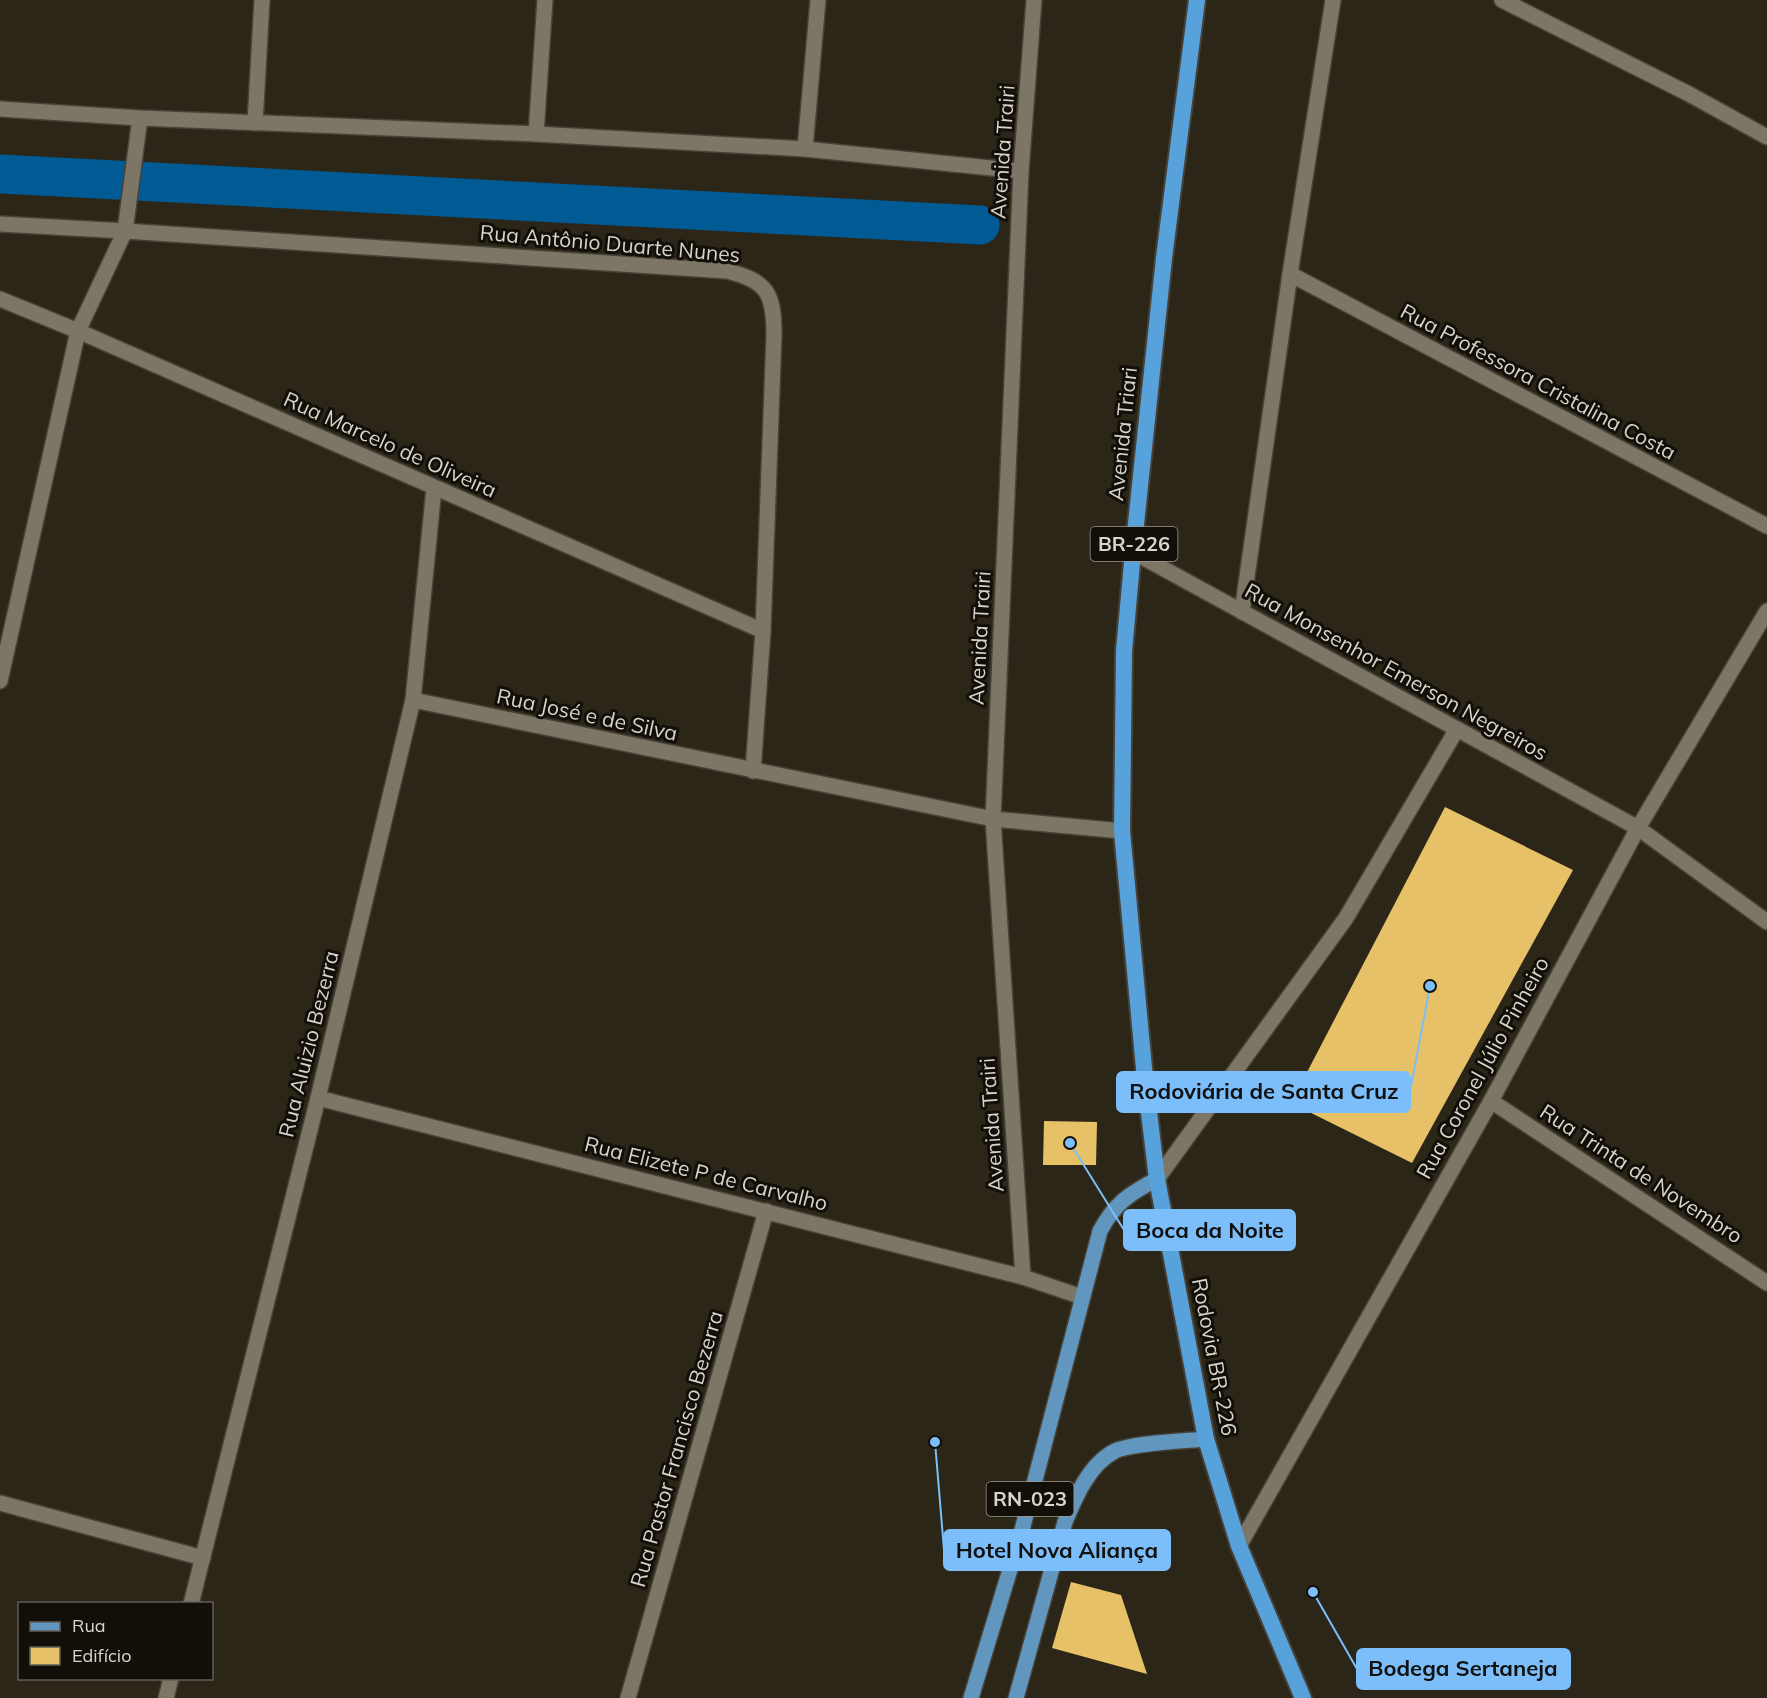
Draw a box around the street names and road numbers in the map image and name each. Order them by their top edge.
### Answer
street label: Avenida Trairi [984,84,1020,220]
street label: Rua Antônio Duarte Nunes [479,219,741,267]
street label: Rua Professora Cristalina Costa [1397,297,1680,465]
street label: Avenida Triari [1102,366,1142,502]
street label: Rua Marcelo de Oliveira [280,385,501,503]
road number: BR-226 [1090,527,1178,561]
street label: Avenida Trairi [963,570,995,706]
street label: Rua Monsenhor Emerson Negreiros [1241,577,1552,765]
street label: Rua José e de Silva [495,682,680,746]
street label: Rua Aluizio Bezerra [272,948,344,1140]
street label: Rua Coronel Júlio Pinheiro [1410,952,1554,1183]
street label: Avenida Trairi [973,1057,1009,1193]
street label: Rua Trinta de Novembro [1535,1098,1748,1248]
street label: Rua Elizete P de Carvalho [582,1130,831,1216]
street label: Rodovia BR-226 [1187,1276,1243,1438]
street label: Rua Pastor Francisco Bezerra [624,1308,728,1590]
road number: RN-023 [986,1482,1074,1516]

